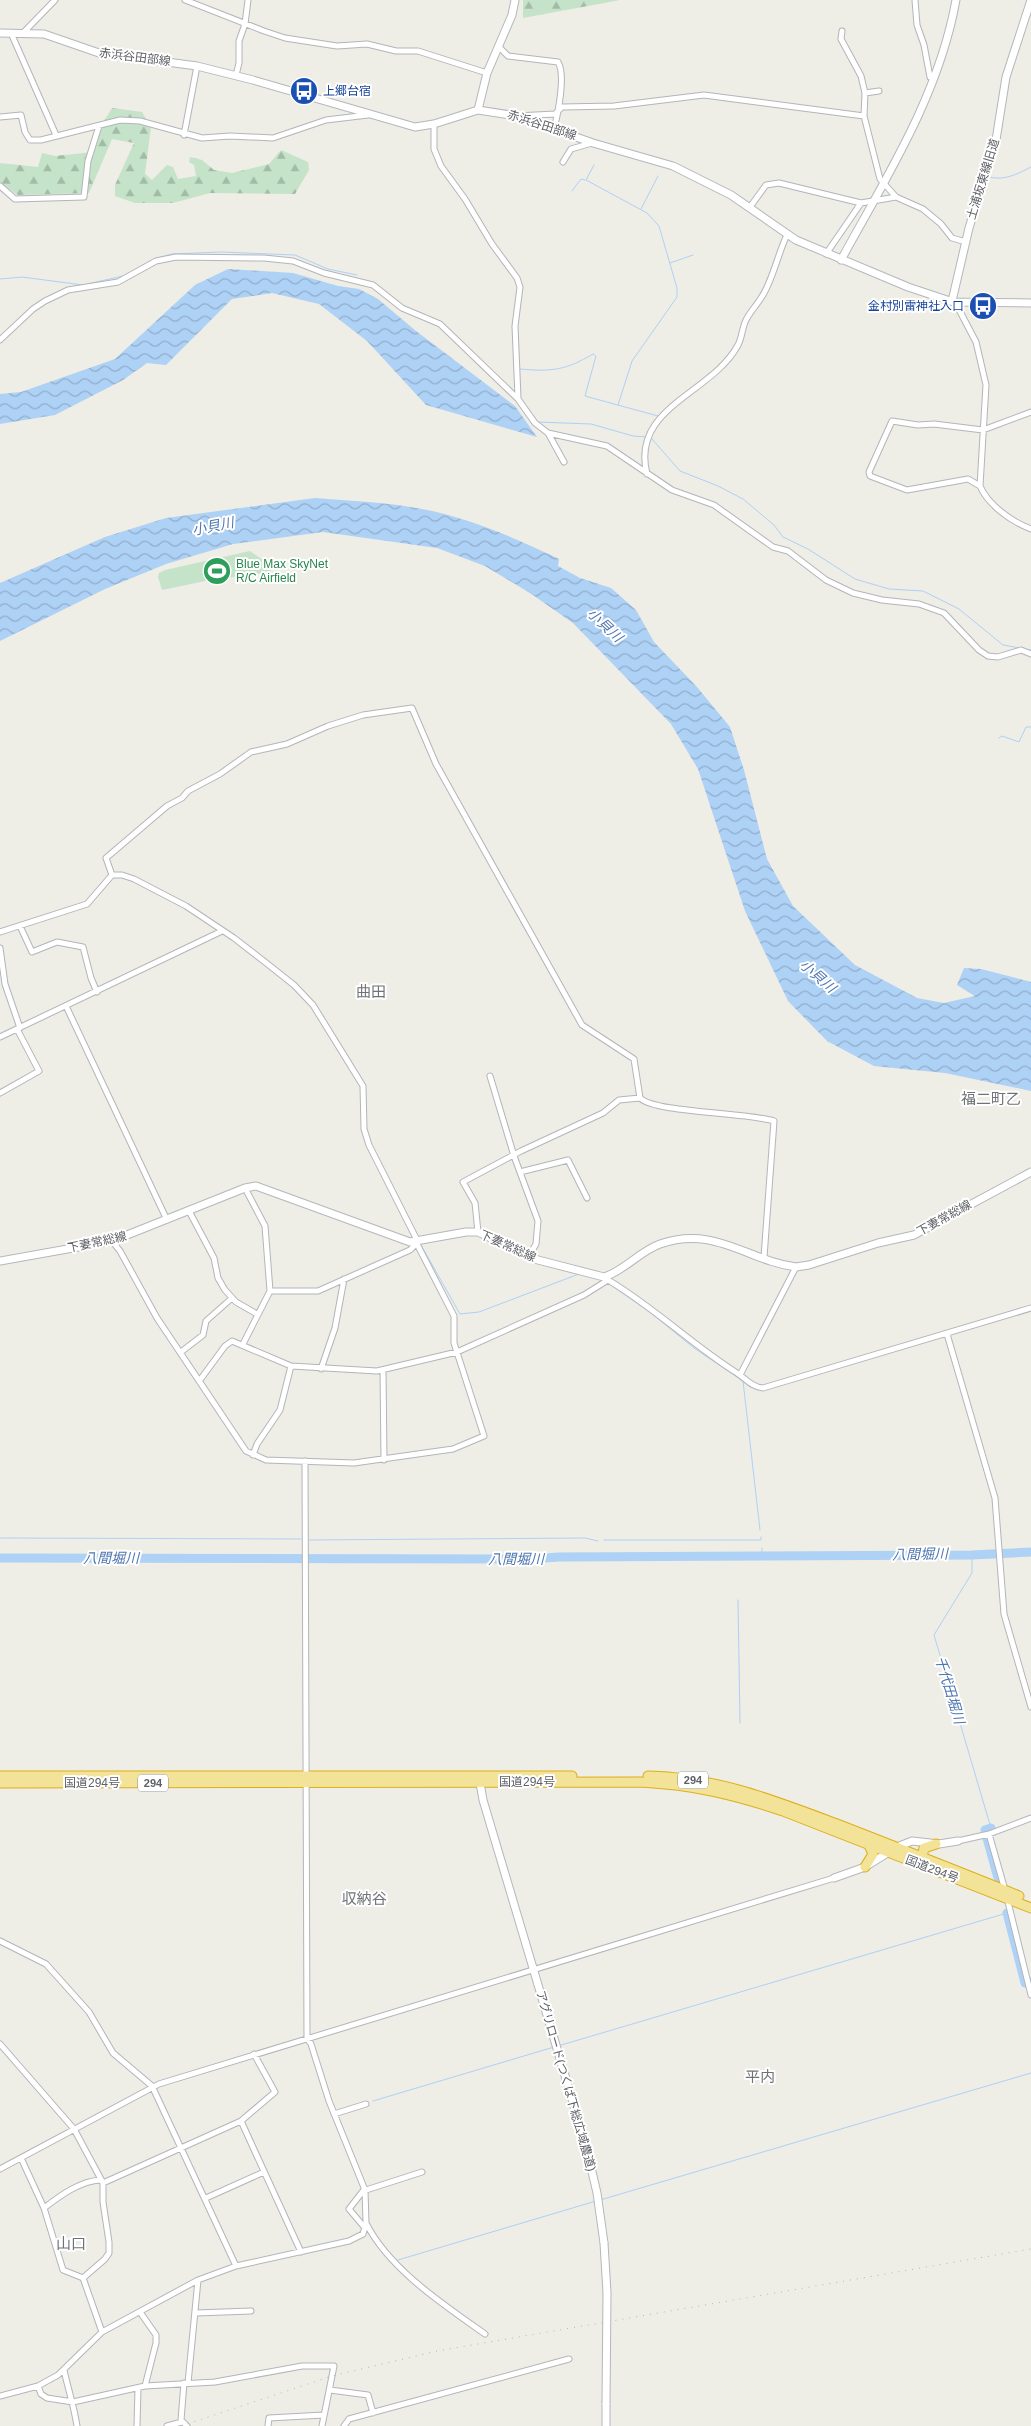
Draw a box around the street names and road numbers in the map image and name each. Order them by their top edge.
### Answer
street label: 赤浜谷田部線 [98,46,172,68]
street label: 赤浜谷田部線 [506,107,578,143]
street label: 土浦坂東線旧道 [964,137,1002,221]
street label: 下妻常総線 [914,1197,974,1239]
street label: 下妻常総線 [478,1227,538,1265]
street label: 下妻常総線 [66,1229,128,1255]
road number: 294 [678,1772,708,1788]
road number: 294 [138,1775,168,1792]
street label: 国道294号 [499,1775,555,1789]
street label: 国道294号 [64,1776,120,1790]
street label: 国道294号 [903,1852,961,1886]
street label: アグリロード(つくば下総広域農道) [533,1989,599,2173]

